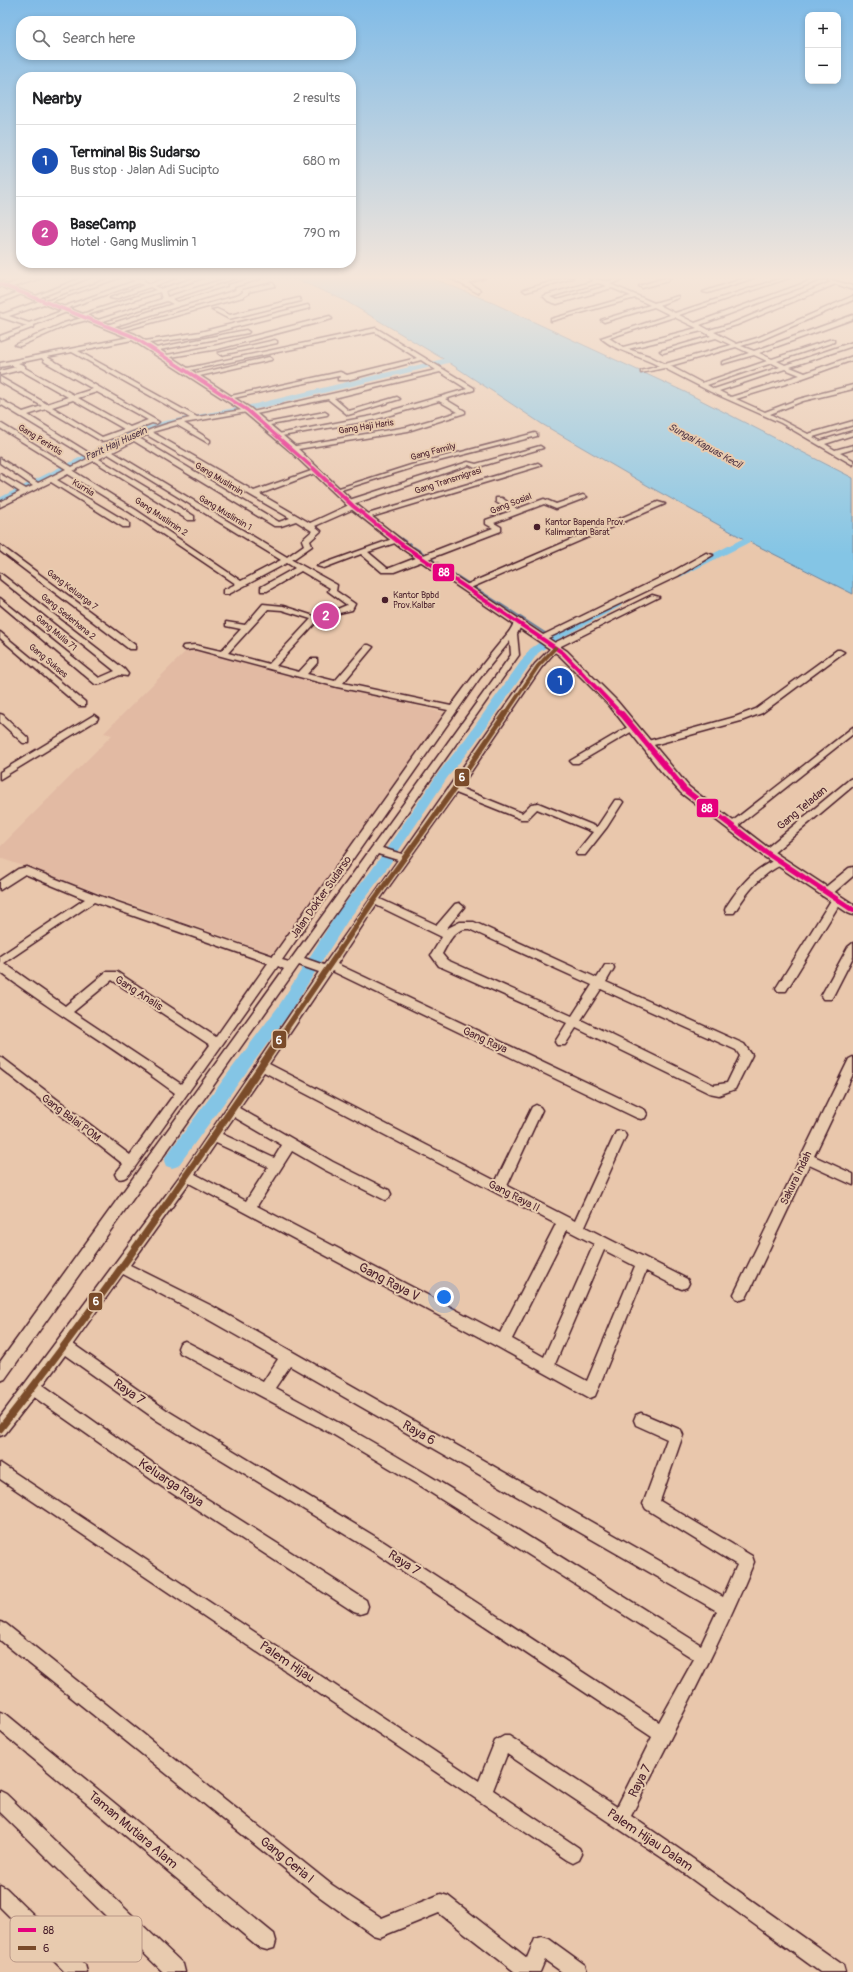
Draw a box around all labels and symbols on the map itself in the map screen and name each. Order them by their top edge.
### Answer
street label: Gang Haji Haris [338,417,394,437]
water label: Sungai Kapuas Kecil [666,421,745,472]
street label: Gang Perintis [16,422,64,458]
water label: Parit Haji Husein [83,424,150,464]
street label: Gang Family [409,441,457,463]
street label: Gang Muslimin [193,460,245,498]
street label: Gang Transmigrasi [413,465,483,497]
street label: Kurnia [70,477,96,499]
street label: Gang Sosial [489,491,533,517]
street label: Gang Muslimin 1 [196,493,254,533]
street label: Gang Muslimin 2 [132,495,190,539]
place label: Kantor Bapenda Prov. Kalimantan Barat [545,517,625,538]
marker: Kantor Bapenda Prov. Kalimantan Barat [532,522,542,532]
line badge: 88 [432,563,455,582]
text: 88 [438,566,450,579]
street label: Gang Keluarga 7 [44,567,100,613]
place label: Kantor Bpbd Prov.Kalbar [393,590,439,611]
street label: Gang Sederhana 2 [38,591,98,643]
marker: Kantor Bpbd Prov.Kalbar [380,595,390,605]
pin: 2 [313,601,339,631]
street label: Gang Mulia 71 [33,613,79,653]
street label: Gang Sukses [26,642,70,680]
pin: 1 [547,666,573,696]
line badge: 6 [454,768,470,787]
text: 6 [459,771,466,784]
street label: Gang Teladan [774,783,830,833]
line badge: 88 [696,798,719,818]
text: 88 [701,802,713,815]
street label: Jalan Dokter Sudarso [288,853,354,941]
street label: Gang Analis [113,973,165,1013]
street label: Gang Raya [461,1024,509,1056]
line badge: 6 [272,1030,287,1049]
text: 6 [276,1034,283,1047]
street label: Gang Balai POM [39,1092,103,1144]
street label: Sakura Indah [777,1149,815,1207]
street label: Gang Raya II [486,1177,542,1215]
street label: Gang Raya V [356,1259,422,1305]
your location [434,1287,454,1307]
line badge: 6 [88,1292,103,1311]
text: 6 [93,1295,100,1308]
street label: Raya 7 [110,1375,148,1409]
street label: Raya 6 [400,1417,438,1449]
street label: Keluarga Raya [135,1455,207,1511]
street label: Raya 7 [385,1547,423,1579]
street label: Palem Hijau [257,1638,317,1686]
street label: Raya 7 [625,1762,655,1800]
street label: Taman Mutiara Alam [85,1788,181,1872]
street label: Palem Hijau Dalam [604,1805,696,1875]
street label: Gang Ceria I [257,1833,317,1887]
legend [10,1916,142,1962]
text: 88 [43,1924,55,1937]
text: 6 [43,1942,49,1955]

